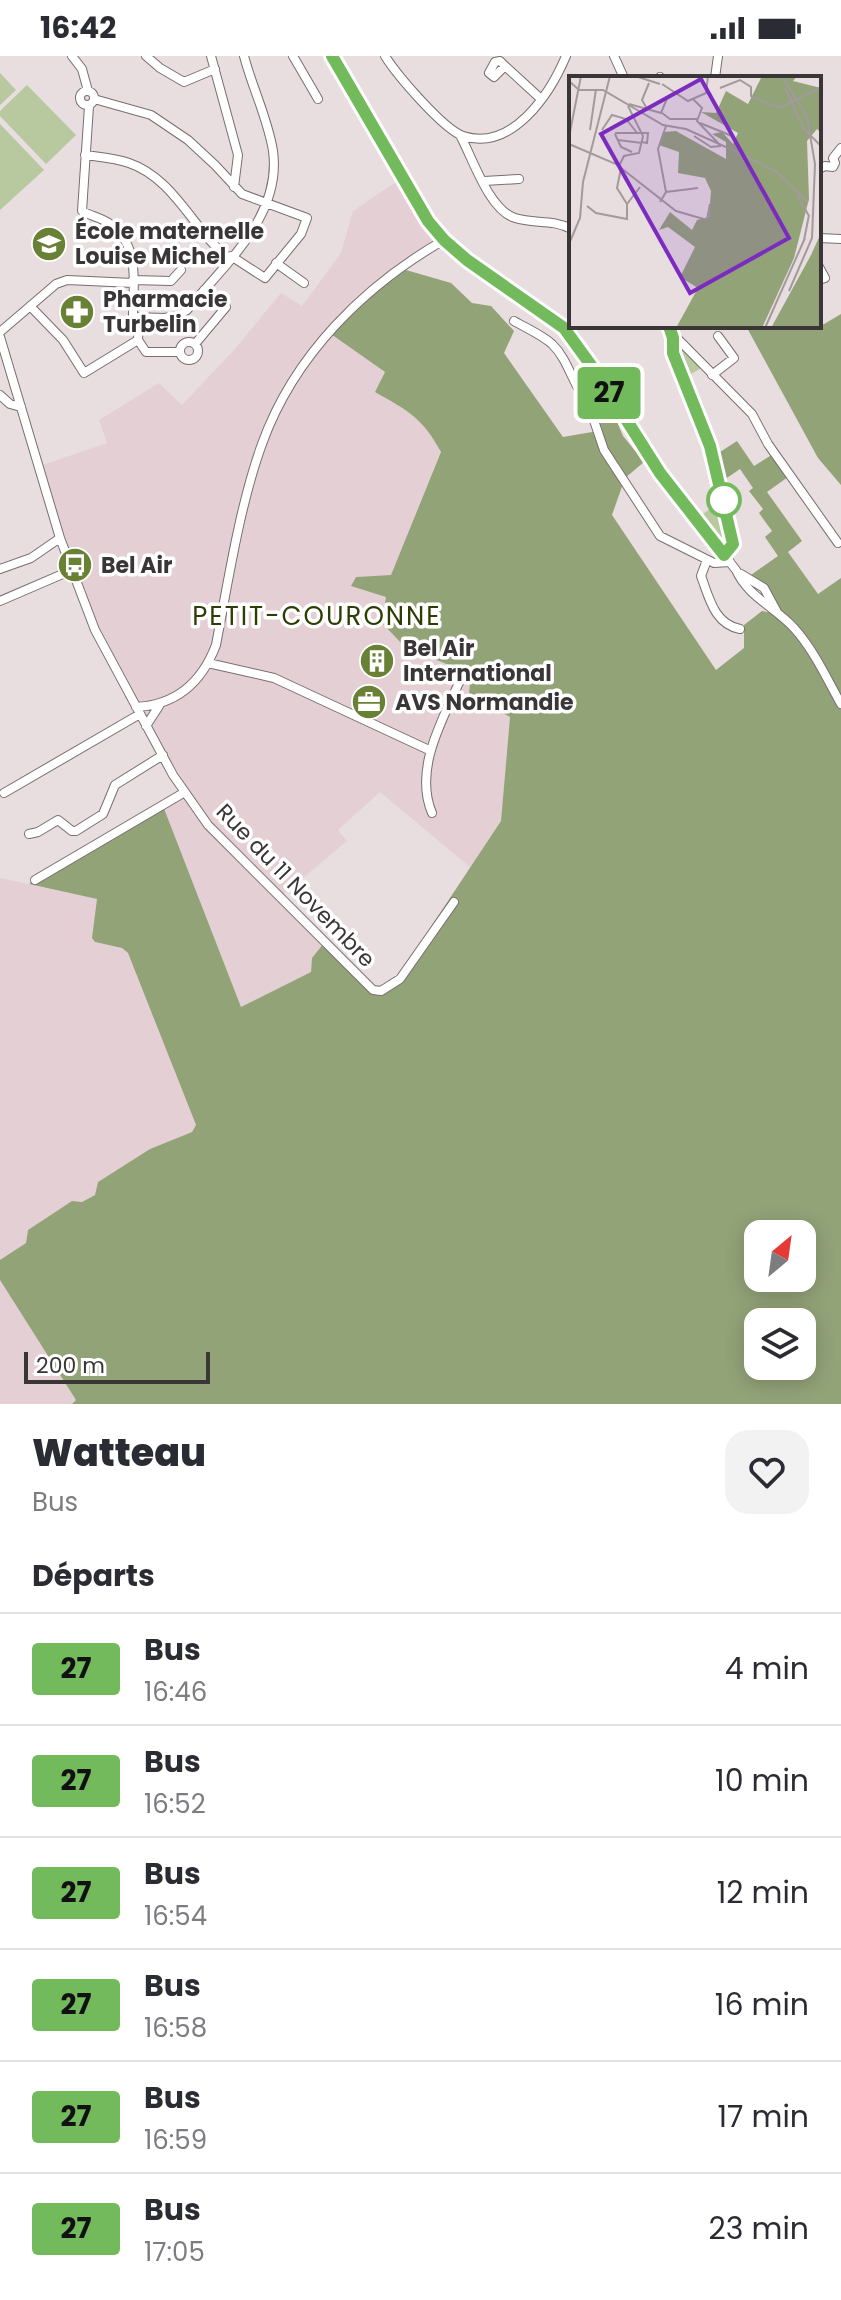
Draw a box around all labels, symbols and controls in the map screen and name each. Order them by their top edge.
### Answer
text: 16:42 [40,6,116,49]
inset map [569,76,821,328]
place label: École maternelle Louise Michel [75,216,264,272]
school or university icon: École maternelle Louise Michel [30,225,68,263]
place label: Pharmacie Turbelin [103,284,228,340]
pharmacy icon: Pharmacie Turbelin [58,293,96,331]
line badge: 27 [573,367,645,419]
text: 27 [594,373,624,412]
unlabelled marker [707,483,741,517]
bus stop icon: Bel Air [56,546,94,584]
place label: Bel Air [101,550,172,581]
district label: PETIT-COURONNE [192,598,442,634]
place label: Bel Air International [403,633,552,689]
building icon: Bel Air International [358,642,396,680]
office icon: AVS Normandie [350,683,388,721]
place label: AVS Normandie [395,687,574,718]
street label: Rue du 11 Novembre [209,797,382,974]
north arrow [744,1220,816,1292]
map controls [744,1220,816,1380]
button: layers [744,1308,816,1380]
scale bar [24,1348,210,1384]
text: 200 m [36,1350,105,1381]
text: Watteau [32,1426,206,1479]
button: heart [725,1430,809,1514]
text: Bus [32,1484,78,1520]
text: Départs [32,1554,155,1597]
text: Bus [144,1628,201,1671]
text: 4 min [725,1647,809,1690]
text: 27 [61,1649,91,1688]
text: 16:46 [144,1674,207,1710]
text: Bus [144,1740,201,1783]
text: 10 min [715,1759,809,1802]
text: 27 [61,1761,91,1800]
text: 16:52 [144,1786,206,1822]
text: Bus [144,1852,201,1895]
text: 12 min [717,1871,809,1914]
text: 27 [61,1873,91,1912]
text: 16:54 [144,1898,207,1934]
text: Bus [144,1964,201,2007]
text: 16 min [715,1983,809,2026]
text: 27 [61,1985,91,2024]
text: 16:58 [144,2010,207,2046]
text: Bus [144,2076,201,2119]
text: 17 min [718,2095,809,2138]
text: 27 [61,2097,91,2136]
text: 16:59 [144,2122,207,2158]
text: Bus [144,2188,201,2231]
text: 23 min [709,2207,809,2250]
text: 27 [61,2209,91,2248]
text: 17:05 [144,2234,205,2270]

